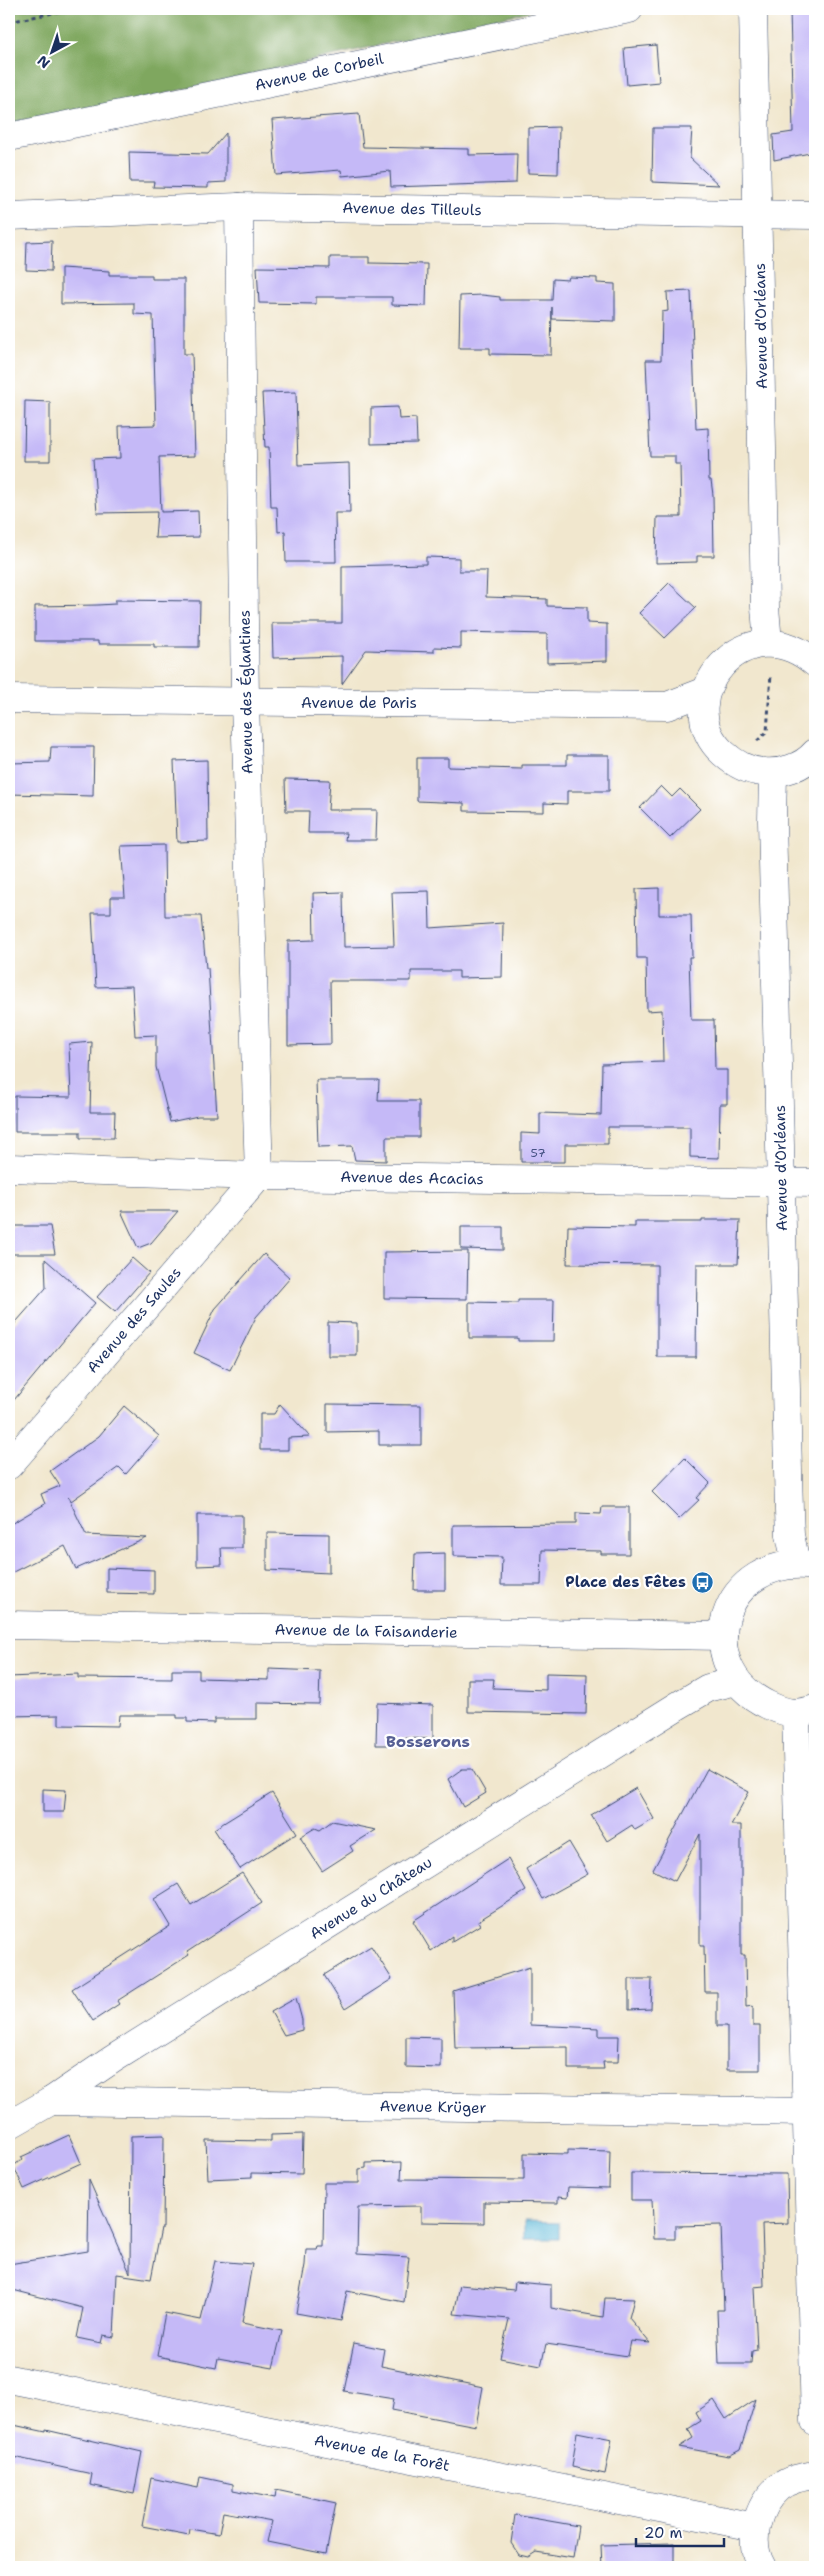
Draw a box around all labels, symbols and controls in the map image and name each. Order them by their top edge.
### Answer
north arrow [28,28,78,78]
street label: Avenue de Corbeil [253,48,386,95]
text: N [34,51,54,72]
street label: Avenue des Tilleuls [342,198,482,220]
street label: Avenue d'Orléans [750,263,772,389]
street label: Avenue des Églantines [234,610,257,774]
street label: Avenue de Paris [301,693,417,713]
street label: Avenue d'Orléans [770,1105,792,1231]
house number: 57 [530,1145,546,1161]
street label: Avenue des Acacias [340,1167,484,1189]
street label: Avenue des Saules [82,1263,186,1377]
bus stop icon: Place des Fêtes [690,1570,714,1594]
place label: Place des Fêtes [565,1572,686,1592]
street label: Avenue de la Faisanderie [274,1619,458,1643]
district label: Bosserons [386,1731,470,1752]
street label: Avenue du Château [306,1852,436,1944]
street label: Avenue Krüger [379,2096,487,2118]
street label: Avenue de la Forêt [312,2430,452,2476]
scale bar [636,2516,724,2548]
text: 20 m [644,2523,683,2543]

